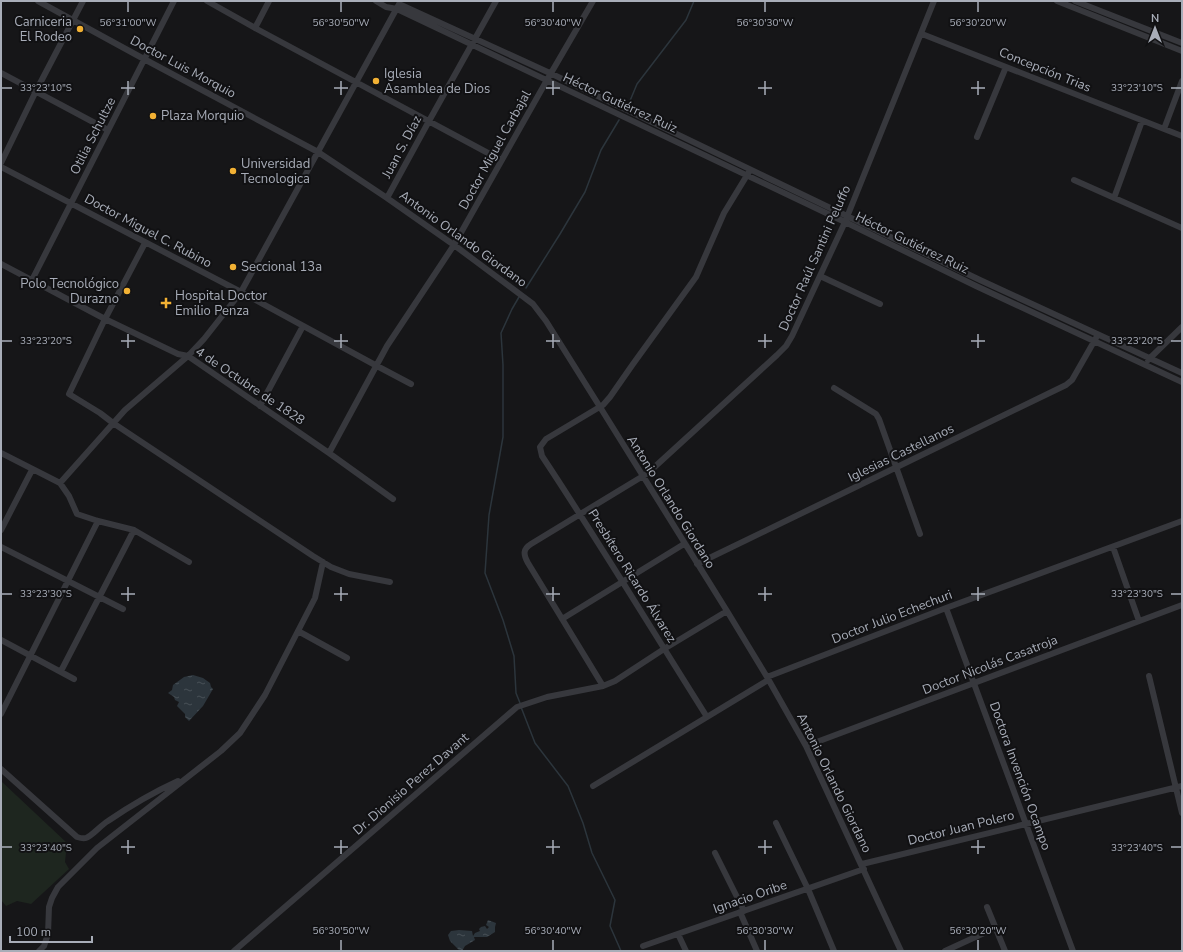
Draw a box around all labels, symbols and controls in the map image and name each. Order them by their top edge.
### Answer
north arrow [1135,8,1175,48]
text: N [1151,11,1159,26]
place label: Carniceria El Rodeo [14,13,72,46]
text: 56°31'00"W [100,16,156,30]
text: 56°30'50"W [313,16,369,30]
text: 56°30'40"W [525,16,581,30]
text: 56°30'30"W [737,16,793,30]
text: 56°30'20"W [950,16,1006,30]
marker: Carniceria El Rodeo [75,24,85,34]
street label: Doctor Luis Morquio [127,31,239,103]
street label: Concepción Trias [996,43,1094,97]
place label: Iglesia Asamblea de Dios [384,65,490,98]
street label: Héctor Gutiérrez Ruiz [560,69,680,137]
marker: Iglesia Asamblea de Dios [371,76,381,86]
text: 33°23'10"S [20,81,72,95]
text: 33°23'10"S [1111,81,1163,95]
street label: Doctor Miguel Carbajal [455,87,535,213]
street label: Otilia Schultze [66,94,120,178]
place label: Plaza Morquio [161,107,244,125]
marker: Plaza Morquio [148,111,158,121]
street label: Juan S. Díaz [377,112,426,183]
place label: Universidad Tecnologica [241,155,310,188]
marker: Universidad Tecnologica [228,166,238,176]
street label: Doctor Raúl Santini Peluffo [775,182,855,334]
street label: Antonio Orlando Giordano [396,187,530,291]
street label: Doctor Miguel C. Rubino [81,190,215,272]
street label: Héctor Gutiérrez Ruiz [852,208,972,278]
place label: Seccional 13a [241,258,322,276]
marker: Seccional 13a [228,262,238,272]
place label: Polo Tecnológico Durazno [20,275,119,308]
marker: Polo Tecnológico Durazno [122,286,132,296]
place label: Hospital Doctor Emilio Penza [175,287,267,320]
marker: Hospital Doctor Emilio Penza [160,297,172,309]
text: 33°23'20"S [20,334,72,348]
text: 33°23'20"S [1111,334,1163,348]
street label: 4 de Octubre de 1828 [192,343,308,429]
street label: Iglesias Castellanos [845,420,957,486]
street label: Antonio Orlando Giordano [623,432,719,572]
street label: Presbítero Ricardo Álvarez [583,505,681,646]
street label: Doctor Julio Echechuri [829,586,955,648]
text: 33°23'30"S [20,587,72,601]
text: 33°23'30"S [1111,587,1163,601]
street label: Doctor Nicolás Casatroja [920,631,1060,699]
street label: Doctora Invención Ocampo [985,699,1055,853]
street label: Antonio Orlando Giordano [792,710,876,856]
street label: Dr. Dionisio Perez Davant [349,728,473,839]
street label: Doctor Juan Polero [906,806,1016,850]
text: 33°23'40"S [20,841,72,855]
text: 33°23'40"S [1111,841,1163,855]
street label: Ignacio Oribe [711,876,789,918]
scale bar [10,918,92,944]
text: 100 m [16,924,51,940]
text: 56°30'50"W [313,924,369,938]
text: 56°30'40"W [525,924,581,938]
text: 56°30'30"W [737,924,793,938]
text: 56°30'20"W [950,924,1006,938]

